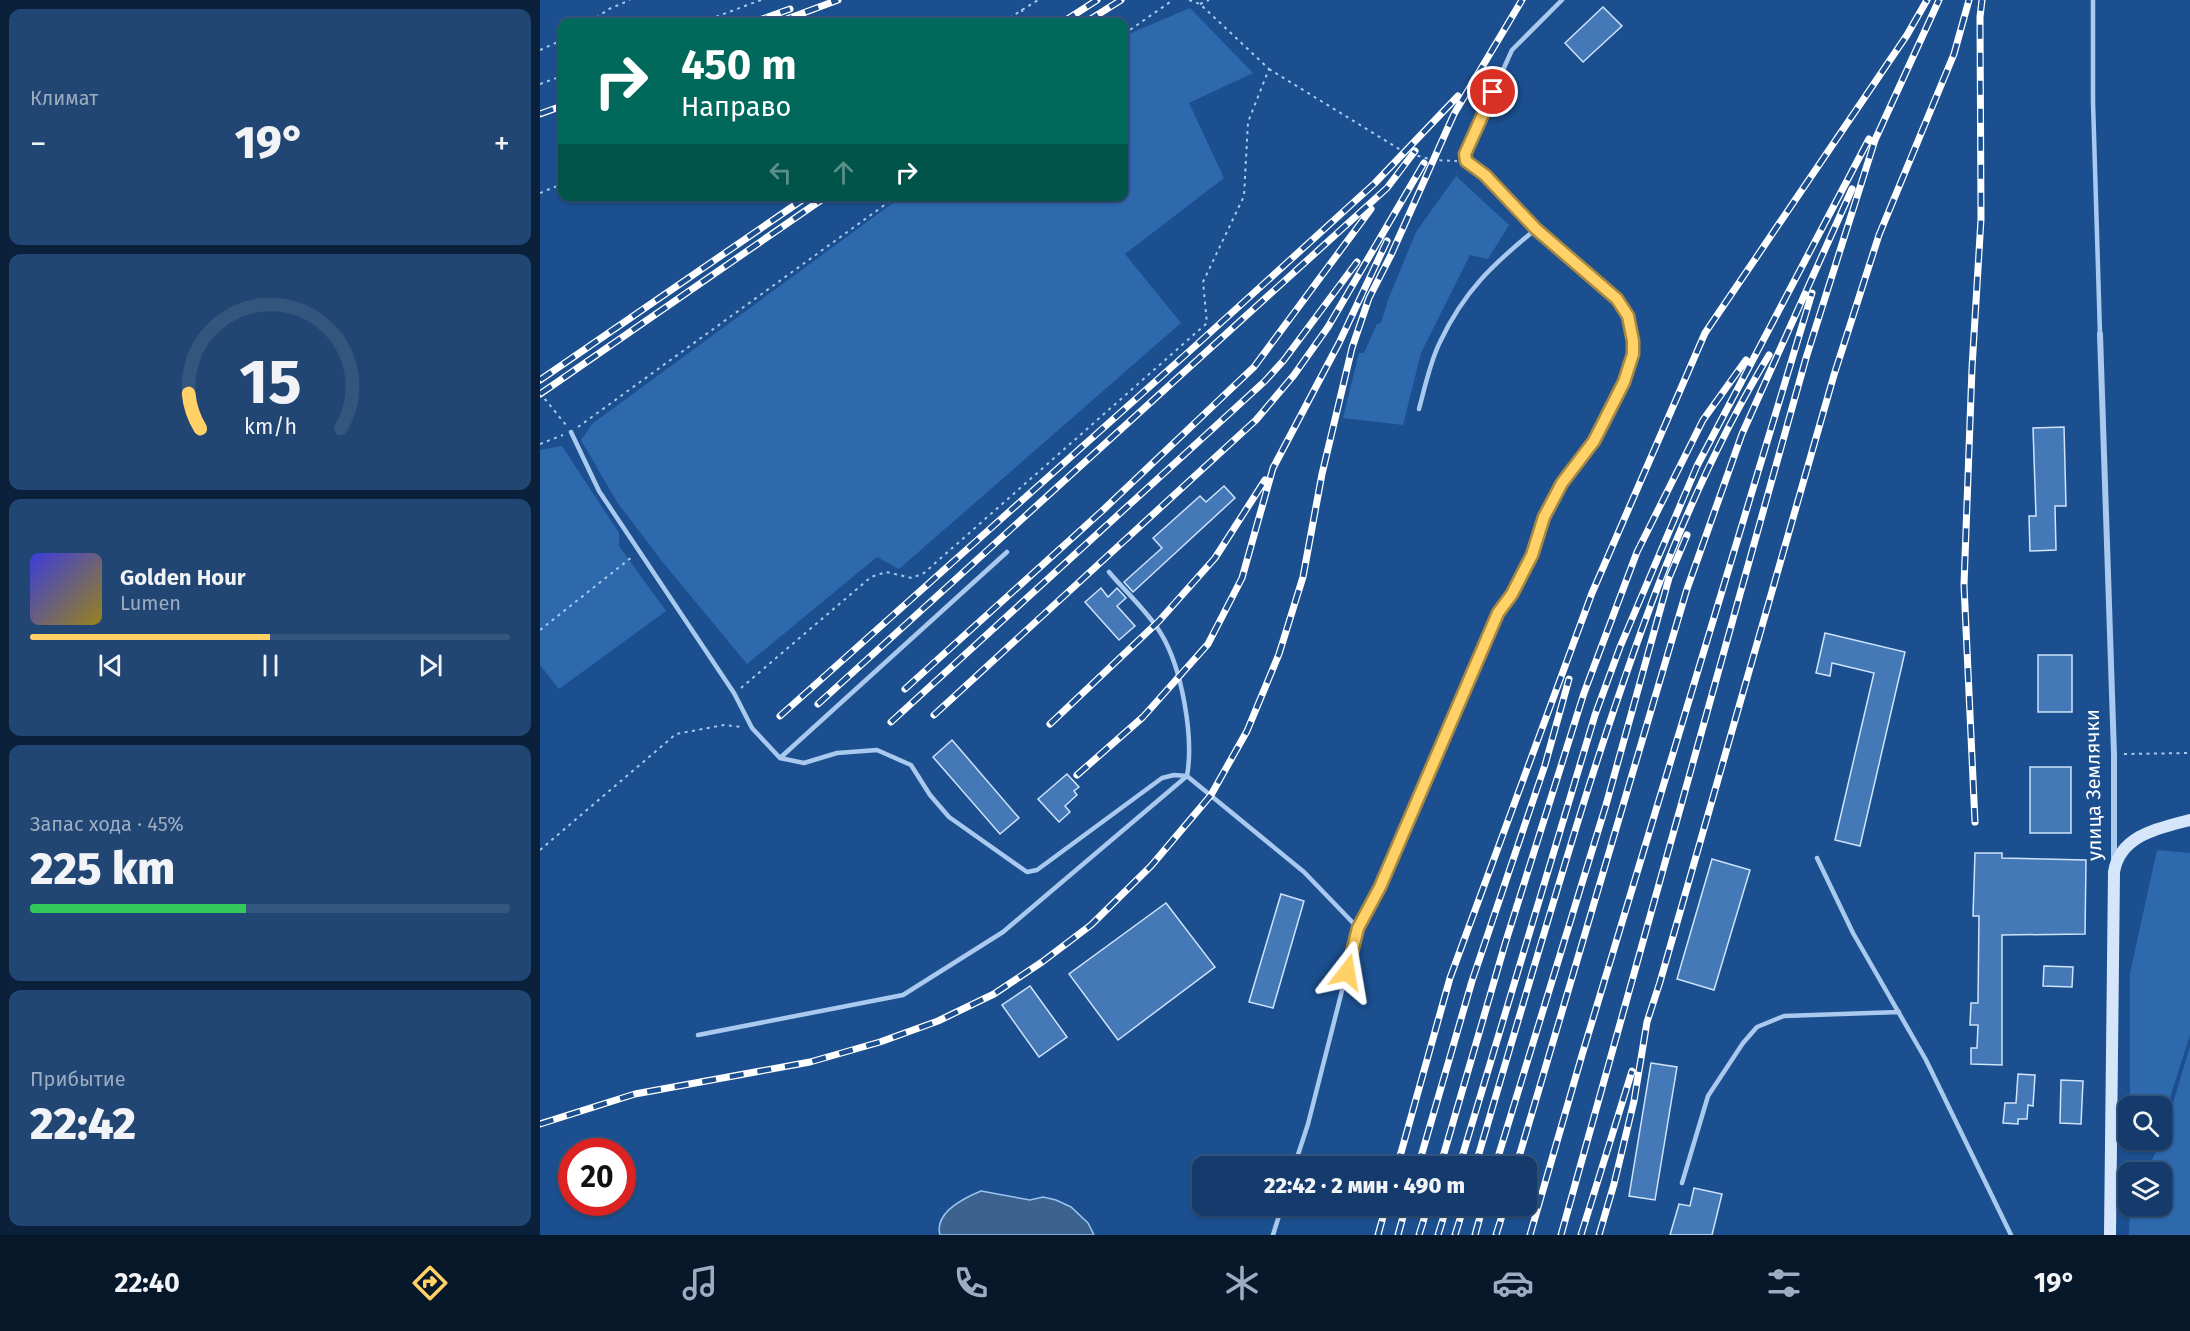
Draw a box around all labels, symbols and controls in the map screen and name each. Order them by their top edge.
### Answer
text: 450 m [681,40,797,90]
icon: right [582,42,660,120]
pin [1467,66,1518,117]
icon: arrive [1476,75,1509,108]
text: Климат [30,86,98,110]
text: Направо [681,91,791,123]
text: 19° [235,116,305,170]
text: − [30,124,47,164]
text: + [494,124,510,164]
icon: left [764,156,797,189]
icon: ahead [827,156,860,189]
icon: right [890,156,923,189]
text: 15 [239,345,301,420]
text: km/h [243,415,297,441]
text: Golden Hour [120,564,246,591]
text: Lumen [120,591,181,615]
icon: previous [94,649,127,682]
icon: pause [254,649,287,682]
icon: next [414,649,447,682]
street label: улица Землячки [2080,709,2106,861]
text: Запас хода · 45% [30,812,184,836]
text: 225 km [30,842,175,896]
position arrow [1315,940,1379,1004]
text: Прибытие [30,1067,126,1091]
map controls [2118,1096,2172,1216]
button: search [2118,1096,2172,1150]
text: 22:42 [30,1097,136,1151]
speed limit sign: 20 [558,1138,636,1216]
button: layers [2118,1162,2172,1216]
text: 22:42 · 2 мин · 490 m [1264,1172,1465,1199]
icon: directions [409,1262,451,1304]
icon: music [679,1262,721,1304]
icon: phone [950,1262,992,1304]
icon: climate [1221,1262,1263,1304]
icon: car [1492,1262,1534,1304]
icon: filters [1763,1262,1805,1304]
text: 22:40 [114,1267,180,1299]
text: 19° [2034,1267,2075,1299]

